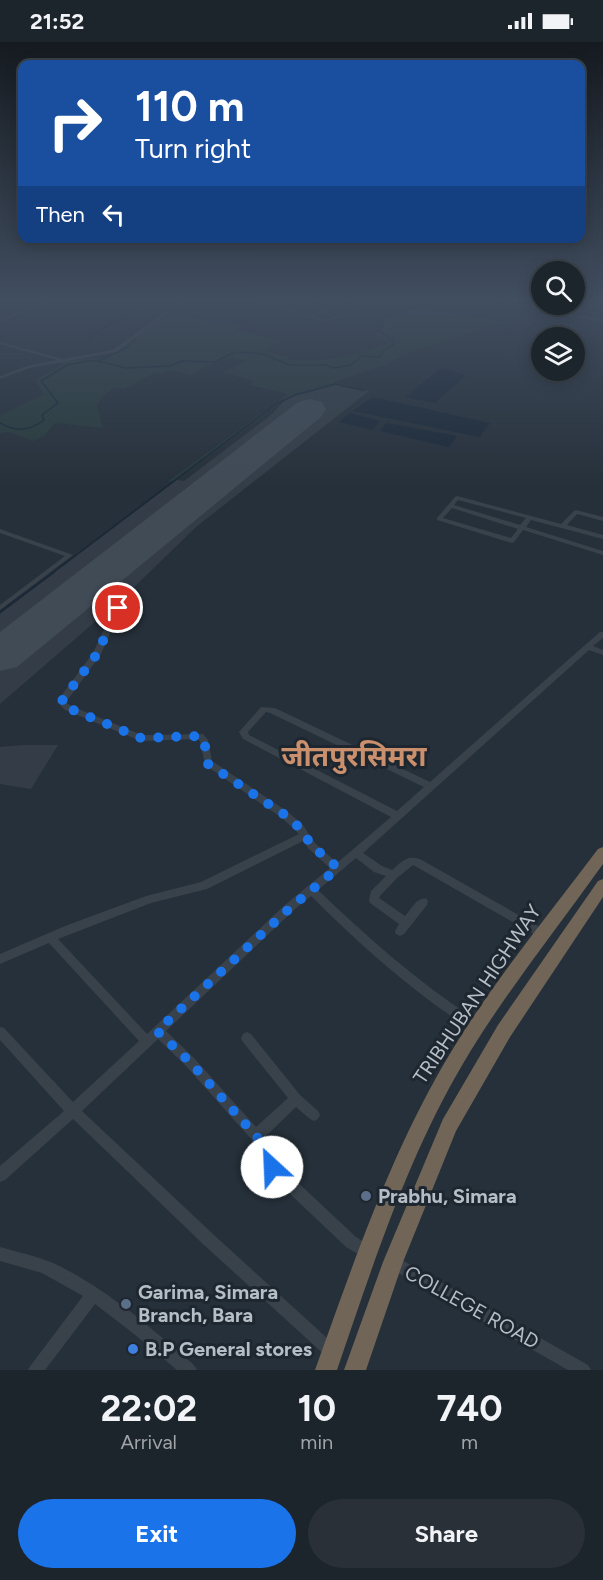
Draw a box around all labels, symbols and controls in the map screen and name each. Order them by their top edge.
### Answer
text: 21:52 [30,8,84,35]
text: 110 m [135,81,244,132]
icon: right [36,84,114,162]
text: Turn right [135,132,251,165]
icon: left [97,198,130,231]
text: Then [36,201,85,228]
map controls [531,261,585,381]
button: search [531,261,585,315]
button: layers [531,327,585,381]
pin [92,582,143,633]
icon: arrive [101,591,134,624]
district label: जीतपुरसिमरा [282,739,427,774]
street label: TRIBHUBAN HIGHWAY [408,900,546,1088]
position arrow [240,1135,304,1199]
place label: Prabhu, Simara [378,1184,517,1208]
marker: Prabhu, Simara [359,1189,373,1203]
street label: COLLEGE ROAD [401,1260,543,1354]
place label: Garima, Simara Branch, Bara [138,1280,278,1327]
marker: Garima, Simara Branch, Bara [119,1297,133,1311]
place label: B.P General stores [145,1337,312,1361]
marker: B.P General stores [126,1342,140,1356]
text: 22:02 [100,1387,197,1430]
text: 10 [298,1387,336,1430]
text: 740 [436,1387,503,1430]
text: Arrival [121,1430,177,1454]
text: min [300,1430,333,1454]
text: m [461,1430,478,1454]
button: Exit [18,1499,296,1568]
button: Share [308,1499,585,1568]

